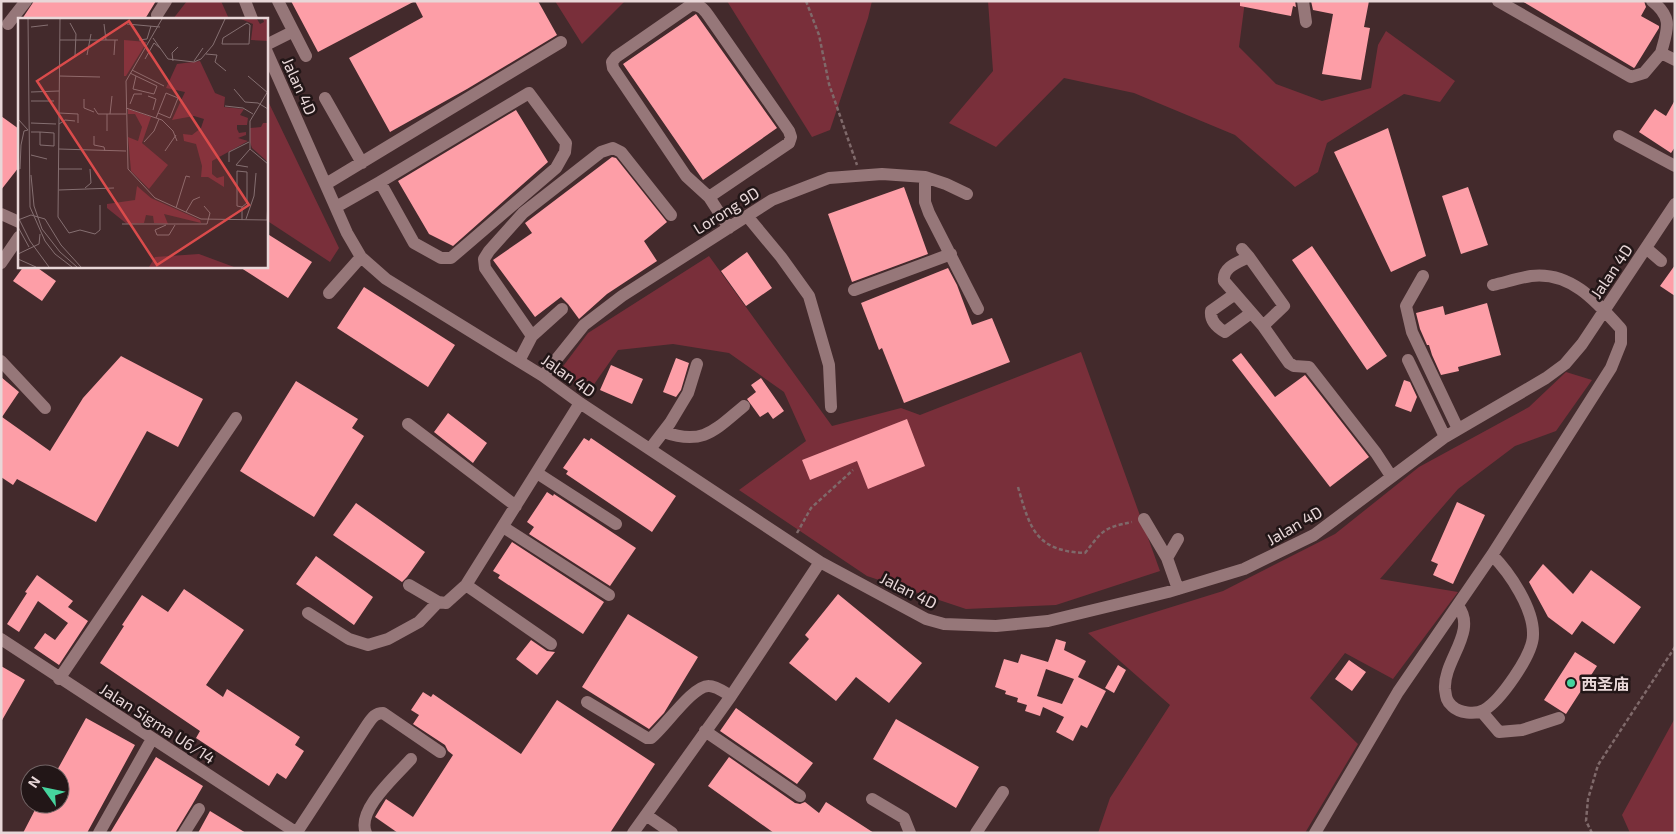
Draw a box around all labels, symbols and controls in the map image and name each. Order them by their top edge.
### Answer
inset map [18,18,268,268]
street label: Jalan 4D [279,54,321,118]
street label: Lorong 9D [690,182,762,238]
street label: Jalan 4D [1586,240,1636,302]
street label: Jalan 4D [539,350,599,400]
street label: Jalan 4D [1263,501,1325,549]
street label: Jalan 4D [877,568,941,612]
place label: 西圣庙 [1581,674,1629,693]
marker: 西圣庙 [1565,677,1577,689]
street label: Jalan Sigma U6/14 [97,679,219,767]
north arrow [20,764,70,814]
text: N [24,773,44,791]

